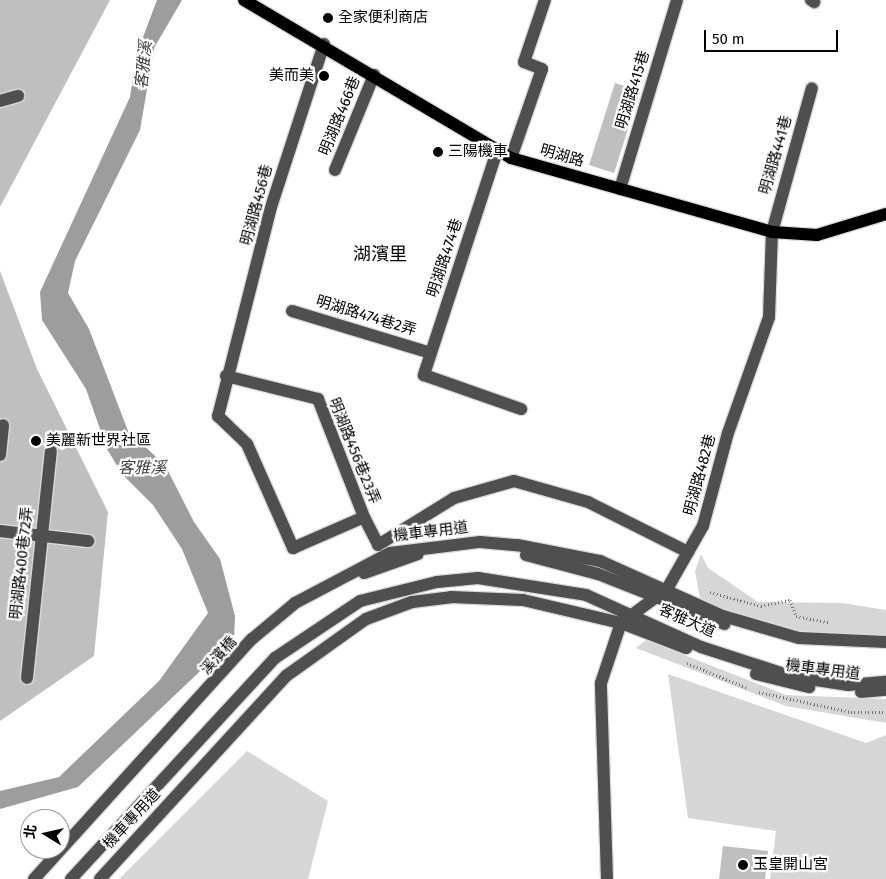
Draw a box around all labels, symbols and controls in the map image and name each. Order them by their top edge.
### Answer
place label: 全家便利商店 [338,9,428,27]
marker: 全家便利商店 [322,12,334,24]
scale bar [706,20,840,52]
text: 50 m [712,30,745,48]
water label: 客雅溪 [132,40,156,90]
street label: 明湖路415巷 [613,49,653,131]
place label: 美而美 [269,67,314,85]
marker: 美而美 [318,70,330,82]
street label: 明湖路466巷 [316,74,364,158]
street label: 明湖路441巷 [756,113,796,197]
street label: 明湖路 [538,141,586,171]
place label: 三陽機車 [448,143,508,161]
marker: 三陽機車 [432,146,444,158]
street label: 明湖路456巷 [238,162,276,248]
street label: 明湖路474巷 [424,216,466,300]
district label: 湖濱里 [353,243,407,265]
street label: 明湖路474巷2弄 [314,292,418,340]
street label: 明湖路456巷23弄 [324,395,384,507]
place label: 美麗新世界社區 [46,432,151,450]
street label: 明湖路482巷 [680,432,720,518]
marker: 美麗新世界社區 [30,435,42,447]
water label: 客雅溪 [118,458,166,478]
street label: 明湖路400巷72弄 [7,506,37,620]
street label: 機車專用道 [393,518,469,546]
street label: 客雅大道 [656,601,718,641]
street label: 溪濱橋 [197,633,241,679]
street label: 機車專用道 [785,656,861,684]
street label: 機車專用道 [100,785,164,853]
north arrow [20,809,70,859]
text: 北 [21,823,40,840]
place label: 玉皇開山宮 [753,856,828,874]
marker: 玉皇開山宮 [737,859,749,871]

